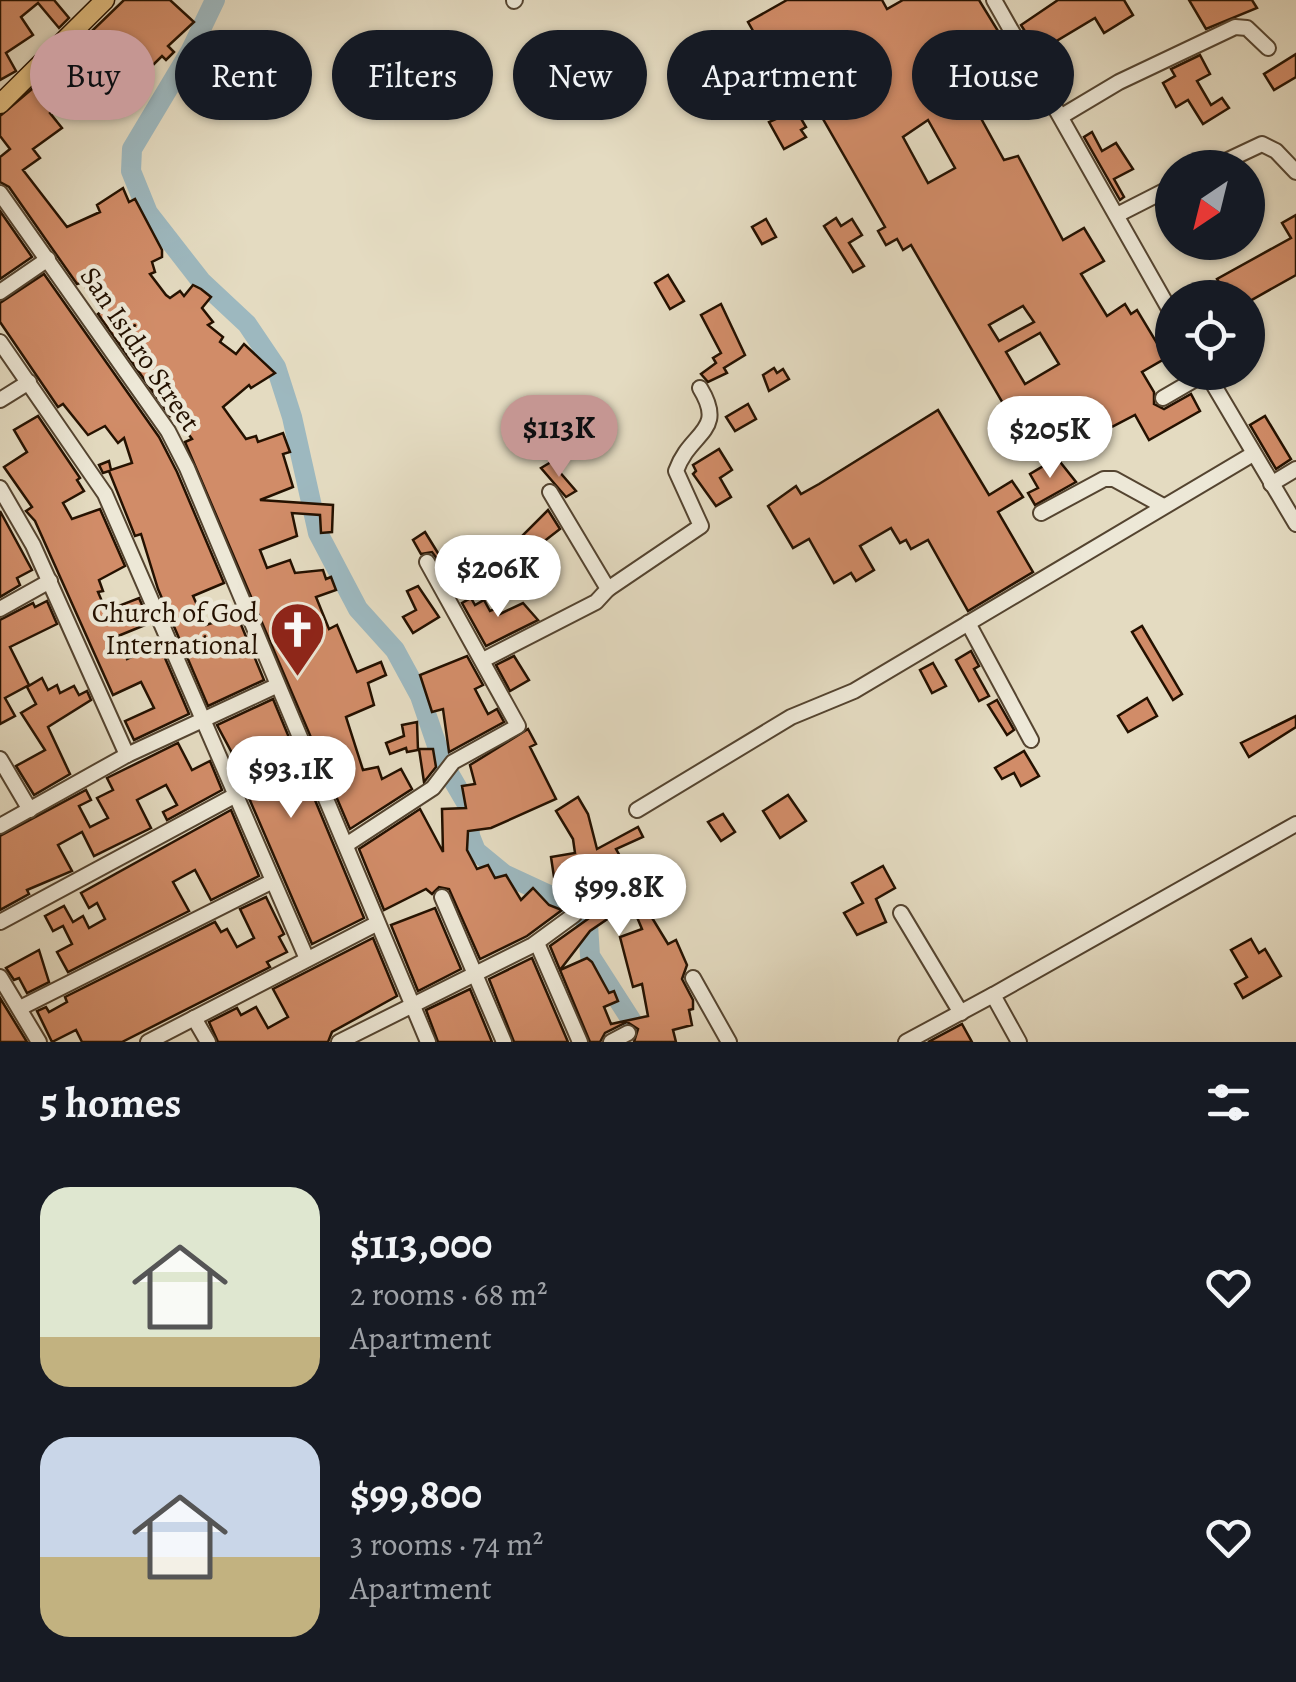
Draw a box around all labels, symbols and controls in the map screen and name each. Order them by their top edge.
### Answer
chip: Buy [30,30,155,120]
chip: Rent [175,30,312,120]
chip: Filters [332,30,493,120]
chip: New [513,30,647,120]
chip: Apartment [667,30,892,120]
chip: House [912,30,1074,120]
north arrow [1155,150,1265,260]
map controls [1155,150,1265,390]
street label: San Isidro Street [71,259,209,439]
button: locate [1155,280,1265,390]
pin: $113K [489,395,629,480]
pin: $205K [980,396,1120,481]
text: $113K [523,405,595,449]
text: $205K [1009,406,1091,450]
pin: $206K [428,535,568,620]
text: $206K [457,545,539,589]
place label: Church of God International [92,594,259,664]
church icon: Church of God International [267,599,327,678]
pin: $93.1K [210,736,372,821]
text: $93.1K [249,746,333,790]
pin: $99.8K [538,854,700,939]
text: $99.8K [574,864,664,908]
text: 5 homes [40,1074,181,1131]
icon: filters [1201,1075,1256,1130]
text: $113,000 [350,1215,492,1272]
icon: home [120,1227,240,1347]
icon: heart [1201,1260,1256,1315]
text: 2 rooms · 68 m² [350,1272,548,1316]
text: Apartment [350,1316,492,1360]
text: $99,800 [350,1465,482,1522]
icon: home [120,1477,240,1597]
icon: heart [1201,1510,1256,1565]
text: 3 rooms · 74 m² [350,1522,543,1566]
text: Apartment [350,1566,492,1610]

